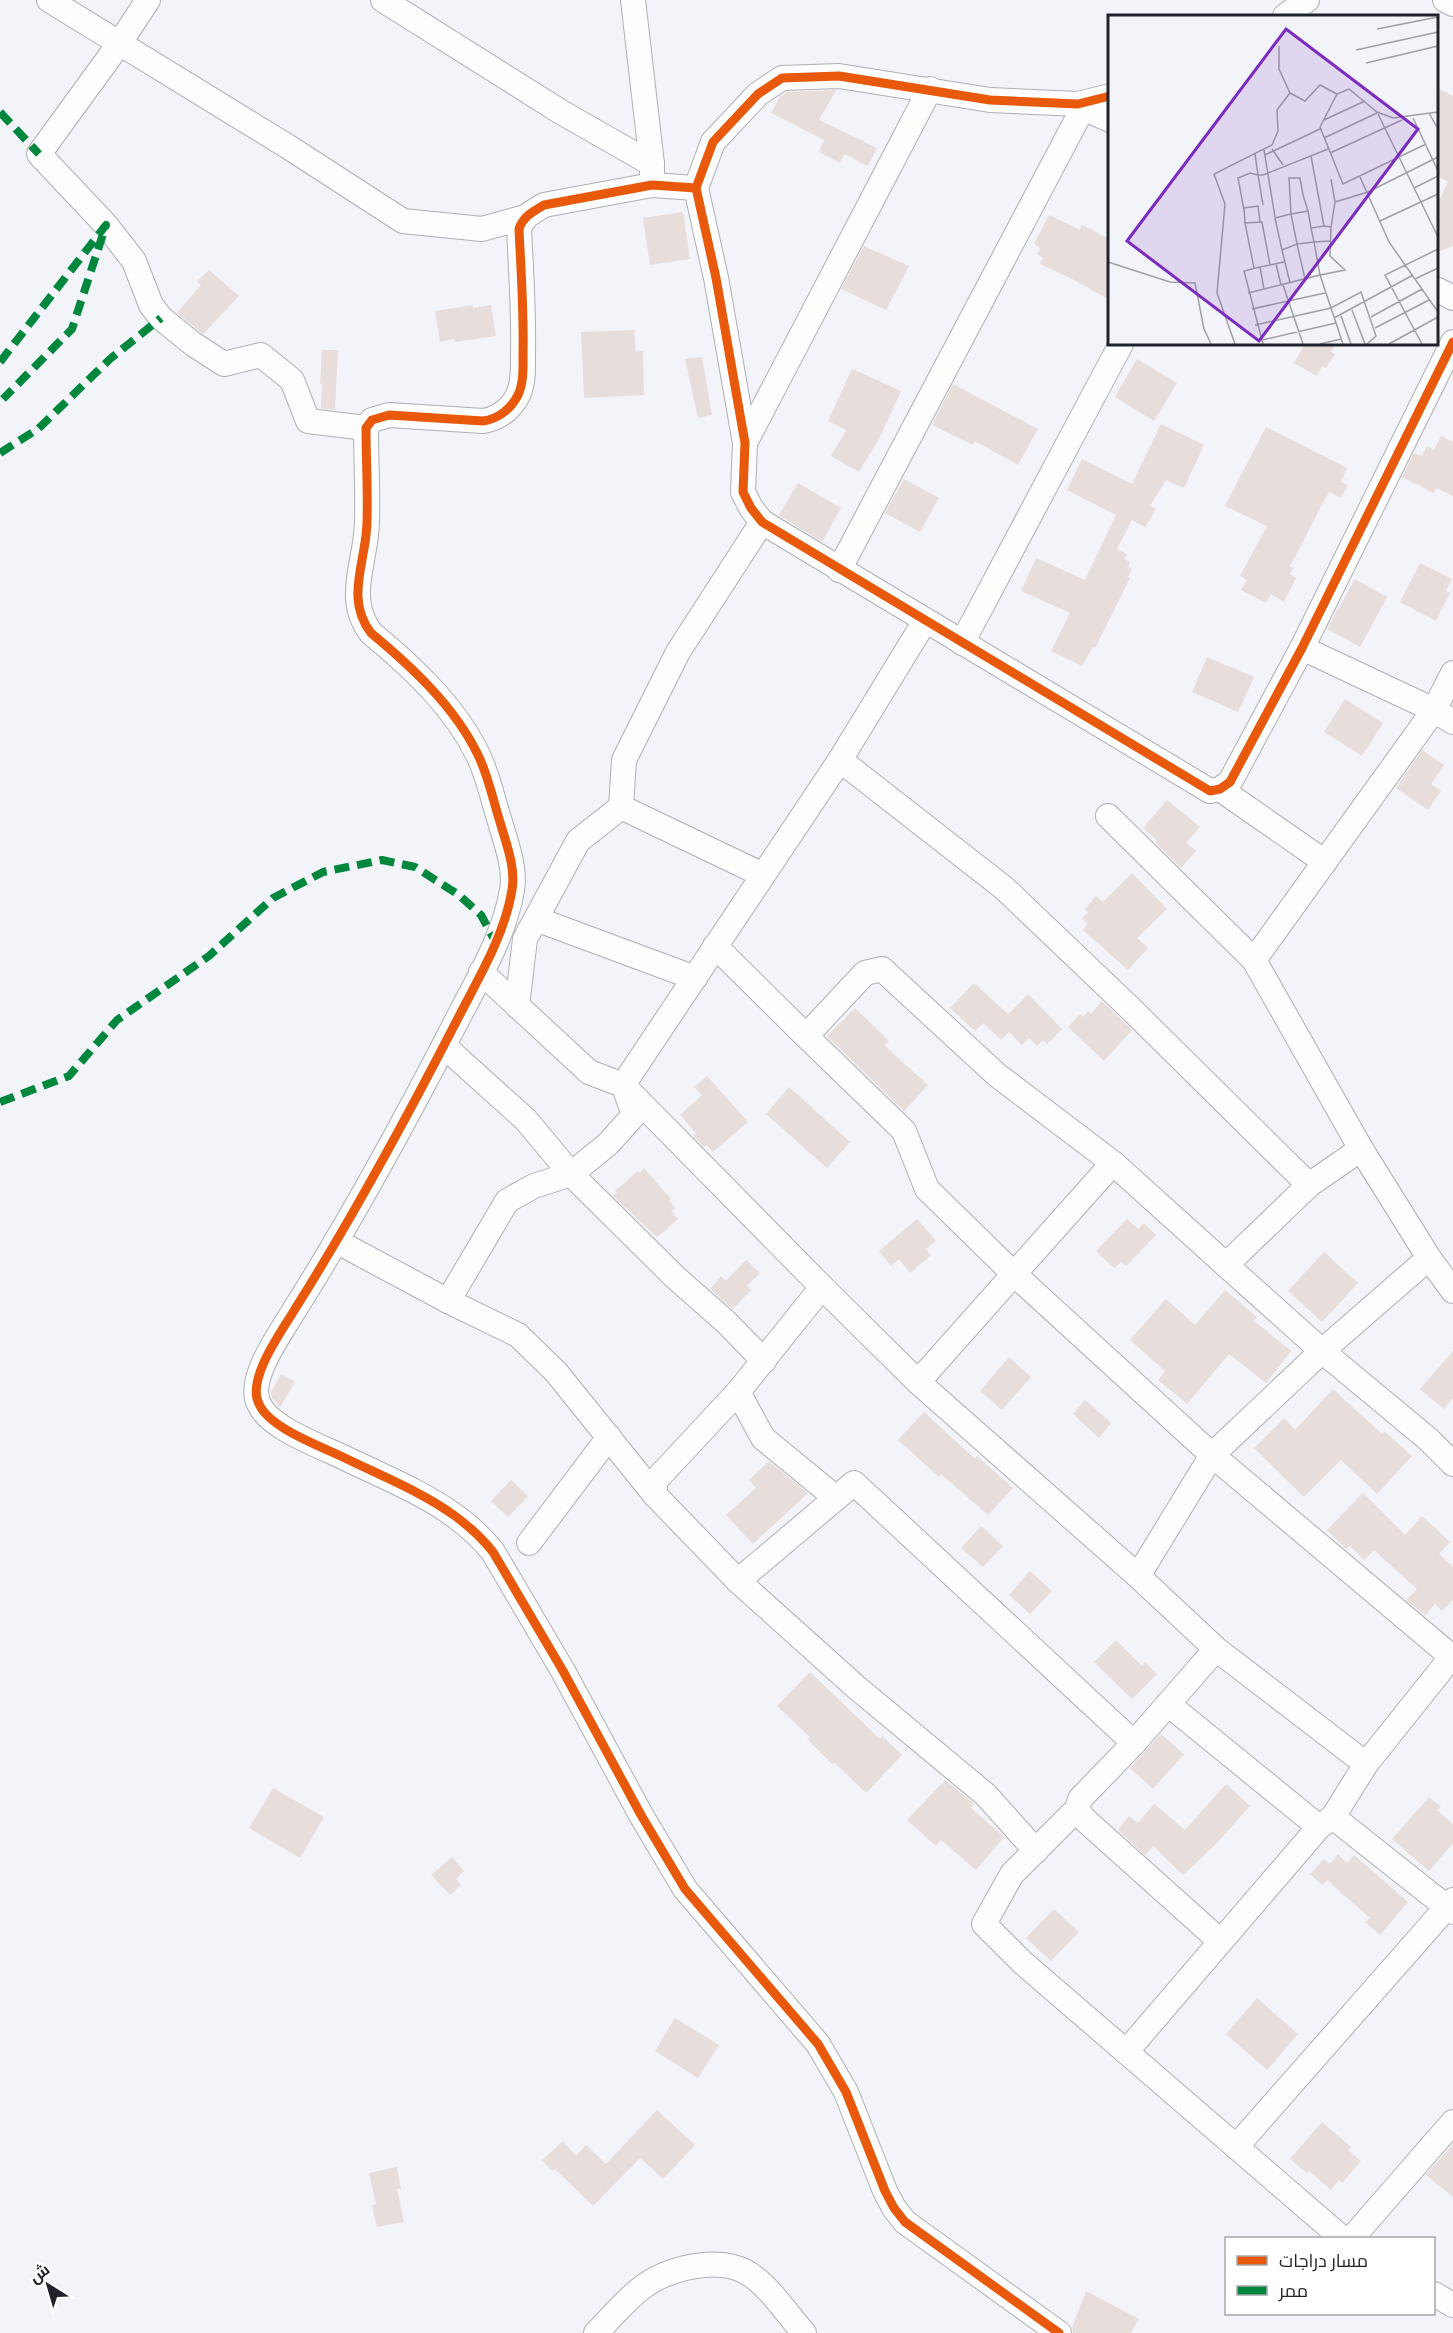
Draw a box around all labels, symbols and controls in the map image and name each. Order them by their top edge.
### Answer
inset map [1108,15,1438,345]
legend [1225,2237,1435,2315]
text: مسار دراجات [1279,2251,1368,2274]
north arrow [18,2255,78,2315]
text: ش [26,2260,54,2289]
text: ممر [1278,2281,1308,2304]

